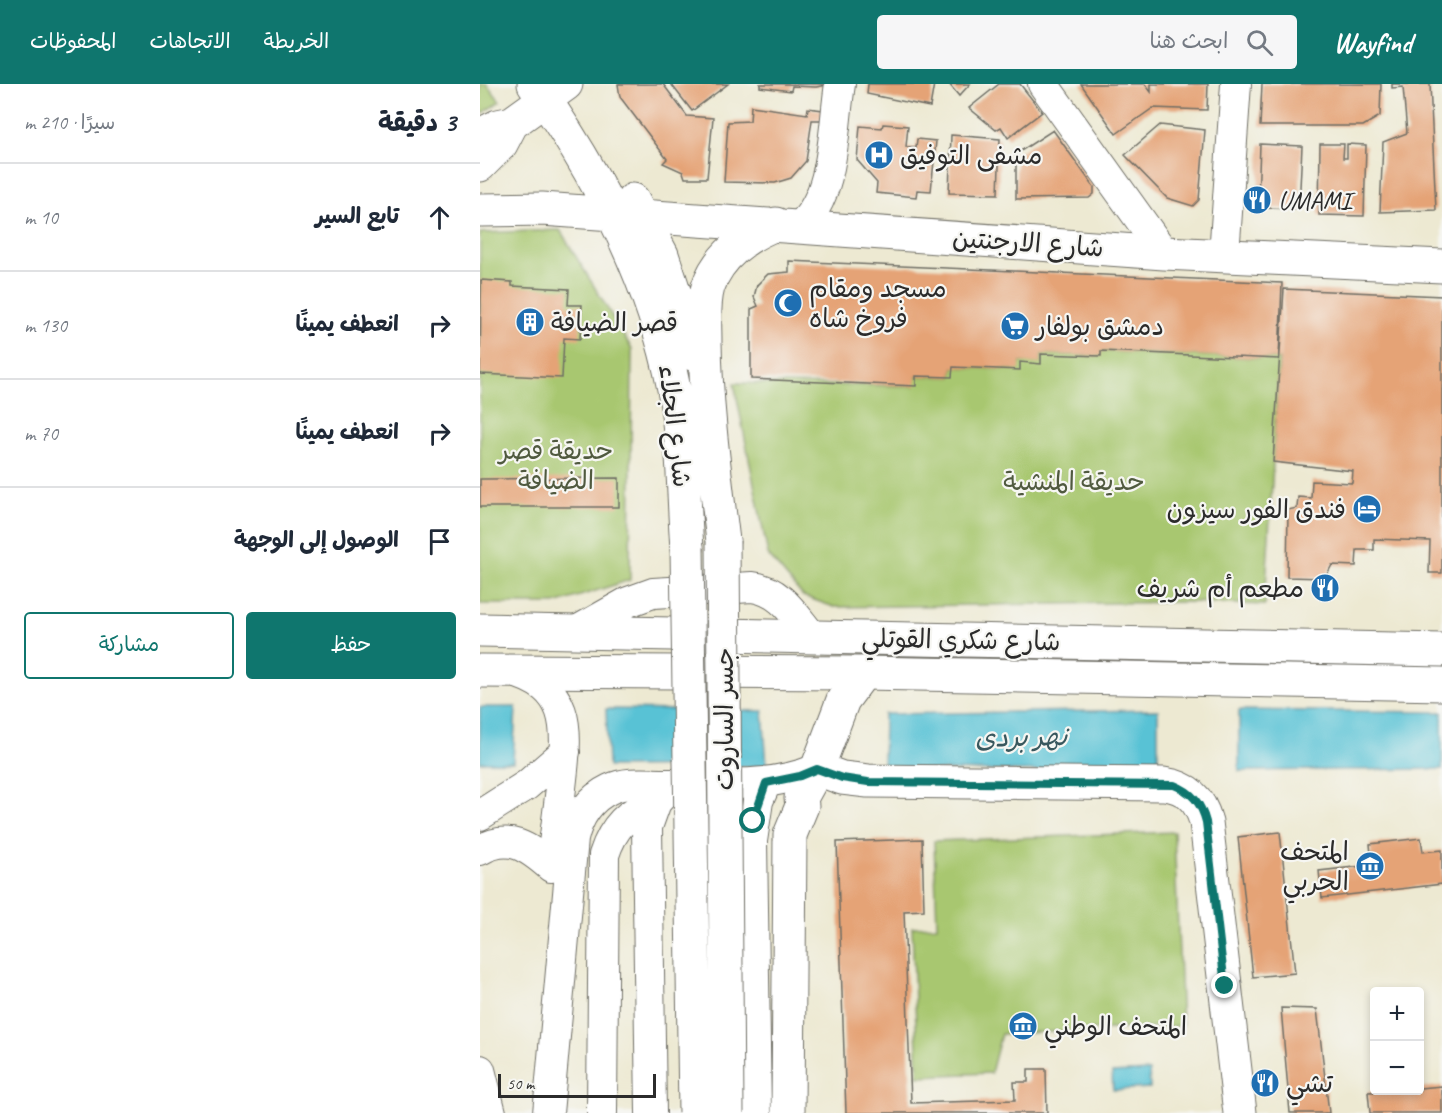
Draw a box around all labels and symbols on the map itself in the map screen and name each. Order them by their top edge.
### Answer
hospital icon: مشفى التوفيق [863,139,895,171]
place label: مشفى التوفيق [900,139,1043,172]
restaurant icon: UMAMI [1241,184,1273,216]
place label: UMAMI [1278,184,1357,217]
street label: شارع الارجنتين [951,221,1105,266]
place label: مسجد ومقام فروخ شاه [809,272,947,336]
mosque icon: مسجد ومقام فروخ شاه [772,287,804,319]
building icon: قصر الضيافة [514,306,546,338]
place label: قصر الضيافة [551,306,678,339]
supermarket icon: دمشق بولفار [999,310,1031,342]
place label: دمشق بولفار [1034,310,1164,343]
street label: شارع الجلاء [650,363,699,489]
park label: حديقة قصر الضيافة [497,434,613,497]
park label: حديقة المنشية [1003,465,1145,498]
place label: فندق الفور سيزون [1166,493,1346,526]
hotel icon: فندق الفور سيزون [1351,493,1383,525]
place label: مطعم أم شريف [1136,572,1304,608]
restaurant icon: مطعم أم شريف [1309,572,1341,604]
street label: شارع شكري القوتلي [861,622,1061,664]
street label: جسر الساروت [708,647,741,791]
water label: نهر بردى [974,719,1070,755]
route start [739,807,765,833]
place label: المتحف الحربي [1280,835,1349,904]
museum icon: المتحف الحربي [1354,850,1386,882]
route end [1211,972,1237,998]
museum icon: المتحف الوطني [1007,1010,1039,1042]
place label: المتحف الوطني [1044,1010,1187,1049]
restaurant icon: تشي [1249,1067,1281,1099]
place label: تشي [1286,1067,1333,1106]
scale bar [498,1071,656,1098]

